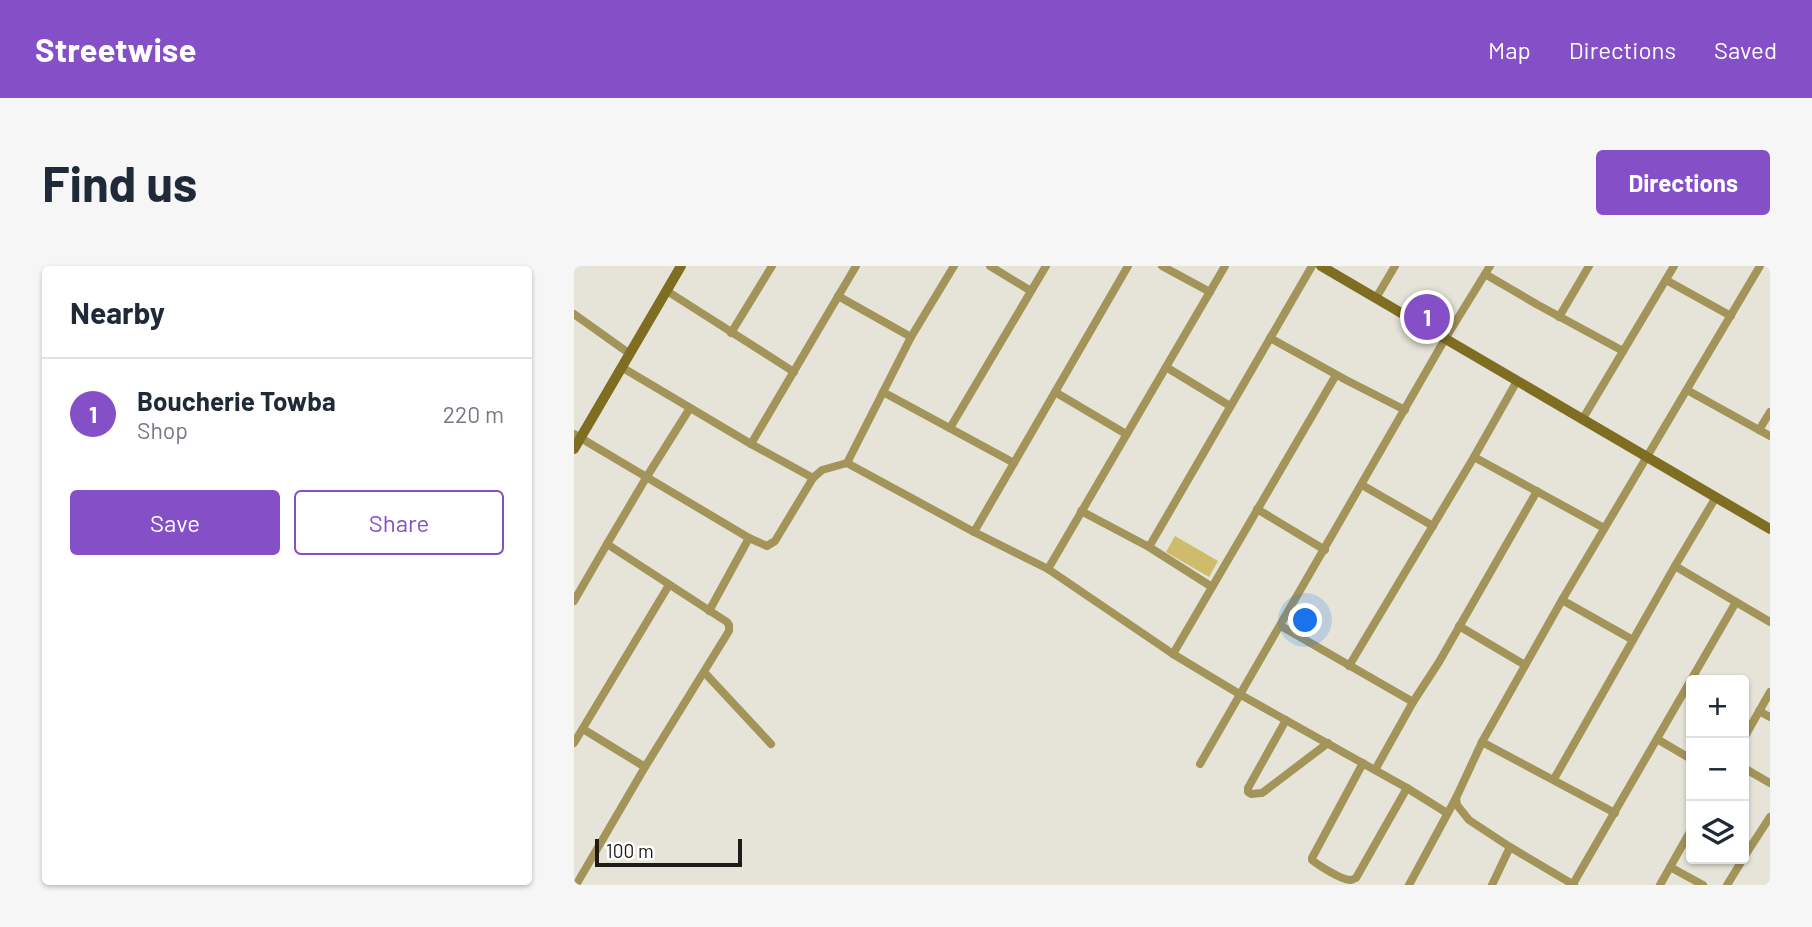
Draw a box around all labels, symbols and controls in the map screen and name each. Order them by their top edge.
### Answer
text: Streetwise [35,29,196,69]
text: Map [1488,35,1531,64]
text: Directions [1569,35,1676,64]
text: Saved [1714,35,1777,64]
button: Directions [1596,150,1770,215]
text: Find us [42,153,197,212]
pin: 1 [1404,291,1450,343]
text: Nearby [70,294,165,330]
text: Boucherie Towba [137,385,336,416]
text: 1 [89,400,97,428]
text: 220 m [443,400,504,428]
text: Shop [137,416,188,444]
button: Save [70,490,280,555]
button: Share [294,490,504,555]
your location [1288,603,1322,637]
map controls [1686,675,1749,864]
button: + [1686,675,1749,738]
button: − [1686,738,1749,801]
button: layers [1686,801,1749,864]
scale bar [595,836,742,868]
text: 100 m [606,839,654,862]

